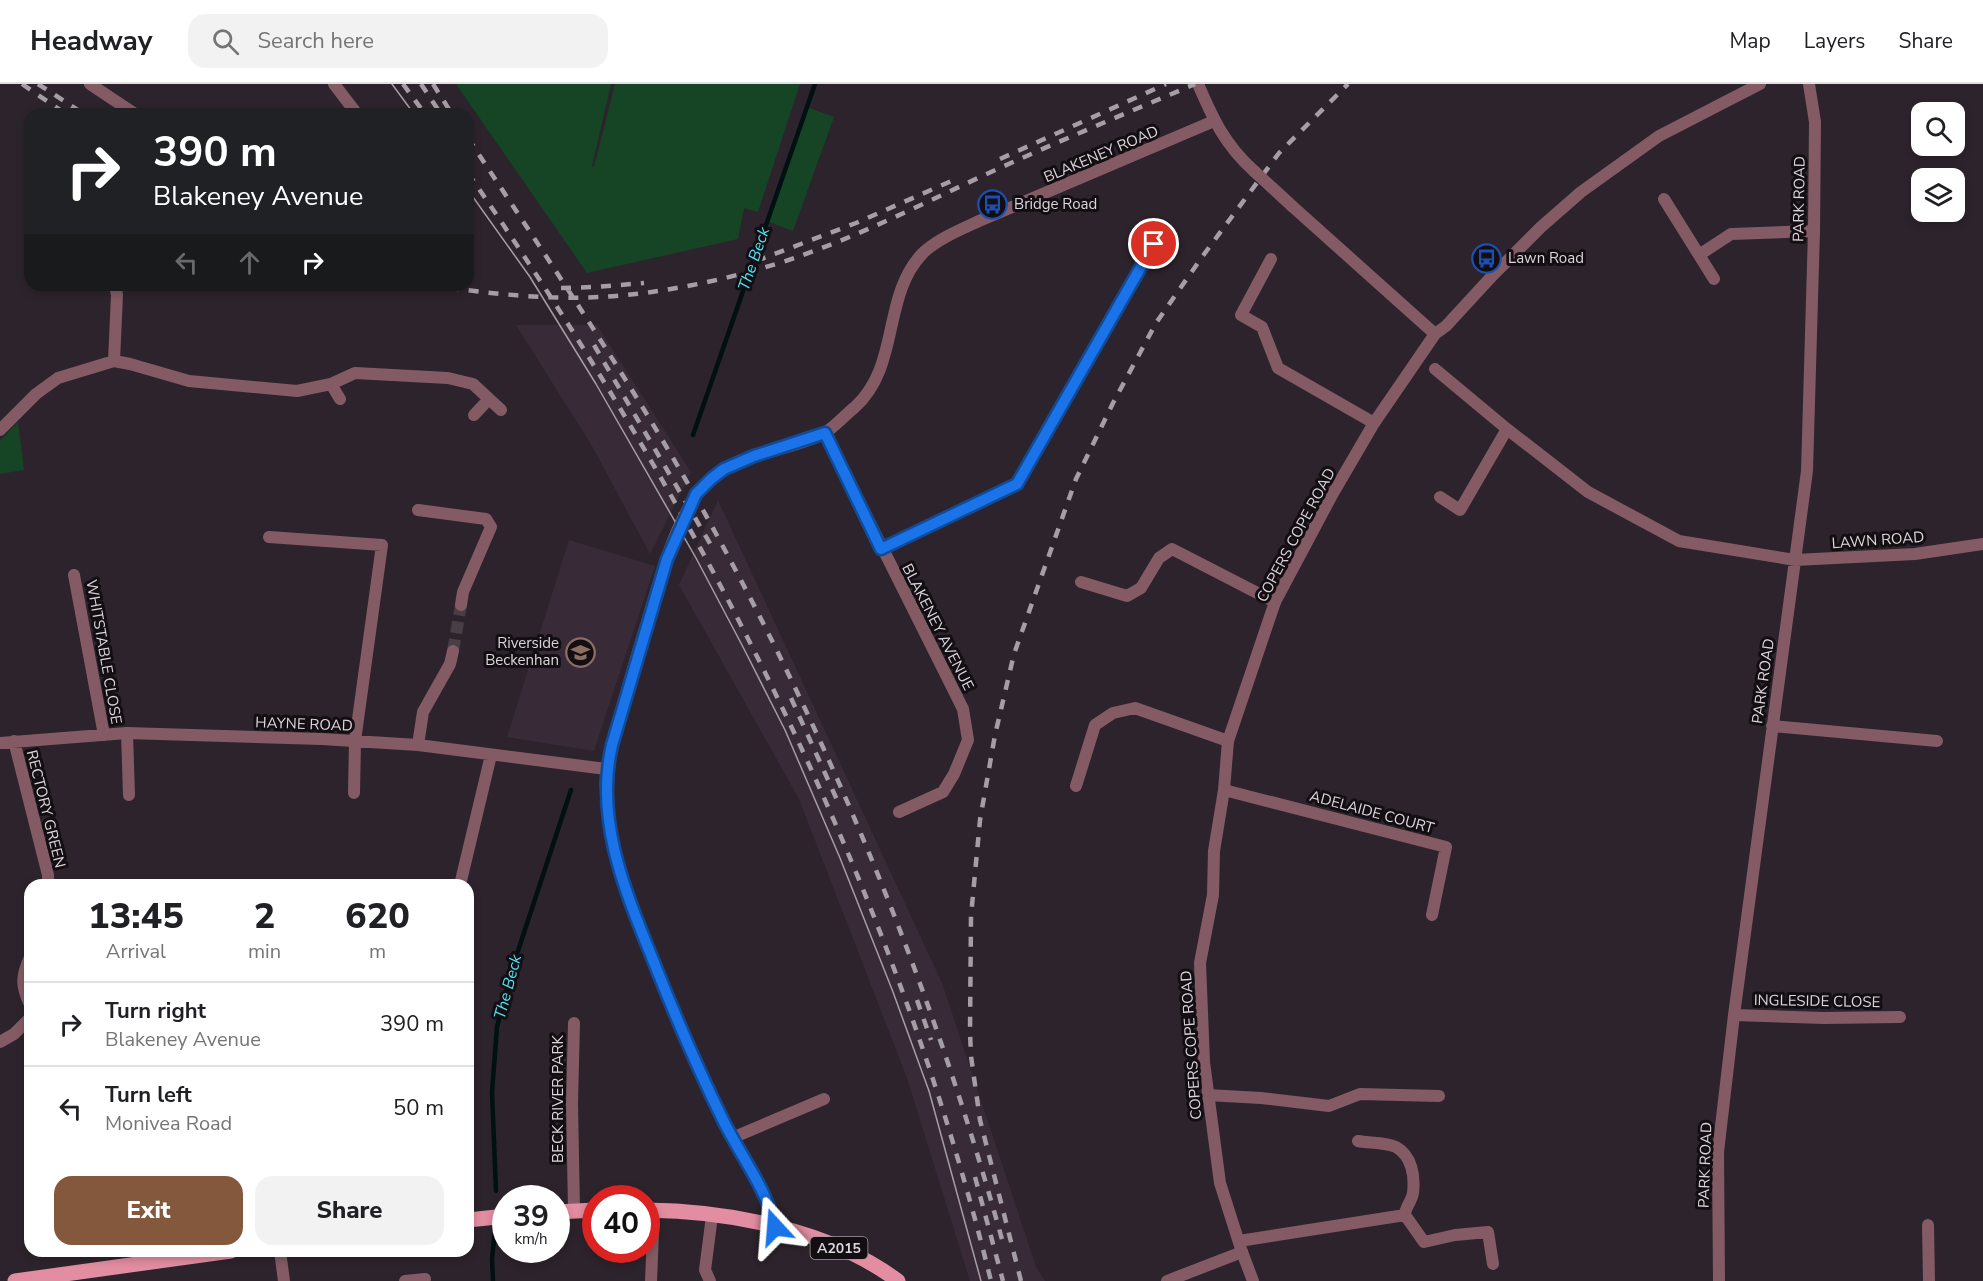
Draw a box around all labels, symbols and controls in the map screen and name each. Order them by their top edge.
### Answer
search box [188,14,608,68]
text: Headway [30,22,152,60]
icon: search [209,25,242,58]
text: Search here [257,26,374,56]
text: Map [1729,27,1771,55]
text: Layers [1804,27,1865,55]
text: Share [1898,27,1953,55]
map controls [1911,102,1965,222]
button: search [1911,102,1965,156]
street label: BLAKENEY ROAD [1041,121,1161,187]
text: 390 m [153,124,277,181]
icon: right [54,132,132,210]
street label: PARK ROAD [1788,156,1810,242]
button: layers [1911,168,1965,222]
text: Blakeney Avenue [153,178,363,215]
bus stop icon: Bridge Road [977,188,1009,220]
place label: Bridge Road [1014,194,1097,214]
pin [1128,218,1179,269]
water label: The Beck [733,223,775,294]
icon: arrive [1137,227,1170,260]
bus stop icon: Lawn Road [1471,242,1503,274]
icon: left [170,246,203,279]
icon: ahead [233,246,266,279]
icon: right [296,246,329,279]
place label: Lawn Road [1508,248,1584,268]
street label: COPERS COPE ROAD [1252,464,1340,606]
street label: LAWN ROAD [1831,527,1925,553]
street label: BLAKENEY AVENUE [897,560,979,694]
street label: WHITSTABLE CLOSE [81,578,127,726]
place label: Riverside Beckenhan [485,633,559,670]
school or university icon: Riverside Beckenhan [564,636,596,668]
street label: PARK ROAD [1747,637,1779,725]
street label: HAYNE ROAD [255,712,353,736]
street label: RECTORY GREEN [22,748,70,870]
street label: ADELAIDE COURT [1308,786,1436,838]
text: 13:45 [88,892,184,941]
text: 2 [254,892,275,941]
text: 620 [345,892,410,941]
text: Arrival [106,938,166,965]
text: min [248,938,281,965]
text: m [369,938,386,965]
water label: The Beck [489,951,527,1022]
street label: COPERS COPE ROAD [1176,970,1206,1120]
street label: INGLESIDE CLOSE [1754,990,1880,1012]
text: Turn right [105,996,206,1026]
icon: right [54,1008,87,1041]
text: 390 m [380,1009,444,1039]
text: Blakeney Avenue [105,1026,261,1053]
street label: BECK RIVER PARK [548,1034,568,1163]
text: Turn left [105,1080,192,1110]
icon: left [54,1092,87,1125]
text: 50 m [393,1093,444,1123]
text: Monivea Road [105,1110,232,1137]
street label: PARK ROAD [1694,1122,1716,1208]
button: Exit [54,1176,243,1245]
button: Share [255,1176,444,1245]
speed limit sign: 40 [582,1185,660,1263]
position arrow [743,1195,807,1259]
text: 39 [513,1196,549,1237]
text: km/h [514,1229,548,1249]
road number: A2015 [810,1237,868,1259]

